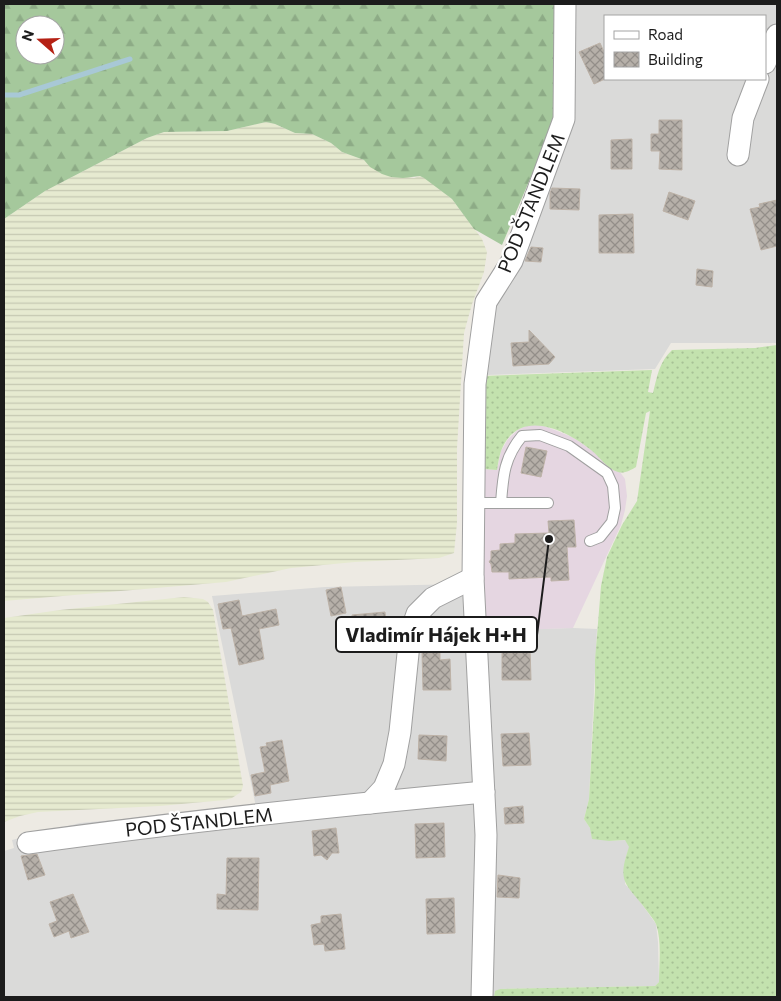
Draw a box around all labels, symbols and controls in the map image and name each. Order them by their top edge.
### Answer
north arrow [15,15,65,65]
legend [604,15,766,80]
text: Road [648,25,683,43]
text: N [18,28,37,43]
text: Building [648,50,703,68]
street label: POD ŠTANDLEM [491,129,569,276]
callout: Vladimír Hájek H+H [336,617,537,652]
text: Vladimír Hájek H+H [345,622,527,646]
street label: POD ŠTANDLEM [124,801,274,841]

